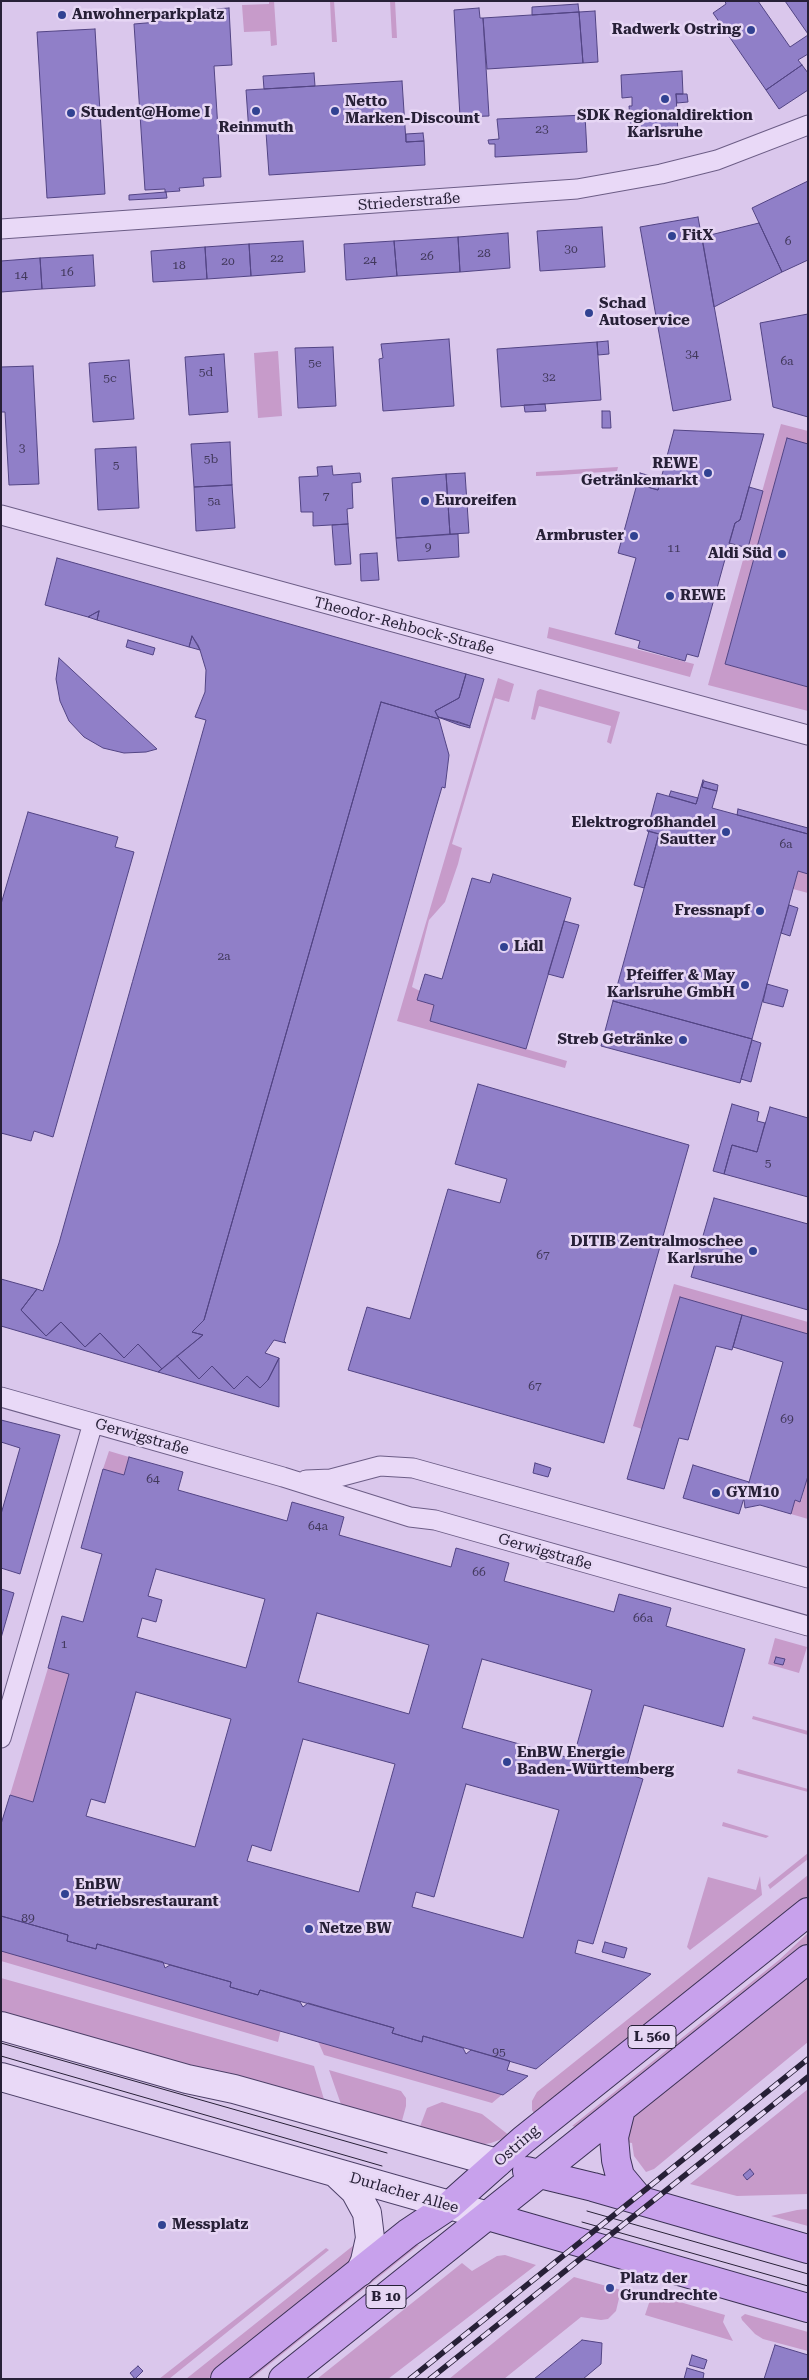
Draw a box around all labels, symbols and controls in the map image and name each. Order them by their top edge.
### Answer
place label: Anwohnerparkplatz [72,6,224,24]
marker: Anwohnerparkplatz [56,9,68,21]
place label: Radwerk Ostring [612,21,741,39]
marker: Radwerk Ostring [745,24,757,36]
place label: Netto Marken-Discount [345,93,480,128]
marker: SDK Regionaldirektion Karlsruhe [659,93,671,105]
place label: Student@Home I [81,104,210,122]
marker: Reinmuth [250,105,262,117]
marker: Netto Marken-Discount [329,105,341,117]
marker: Student@Home I [65,107,77,119]
place label: SDK Regionaldirektion Karlsruhe [577,107,753,142]
place label: Reinmuth [218,119,294,137]
house number: 23 [535,122,549,136]
street label: Striederstraße [357,189,461,215]
place label: FitX [682,227,713,245]
marker: FitX [666,230,678,242]
house number: 6 [785,234,791,248]
house number: 30 [564,242,578,256]
house number: 28 [477,246,491,260]
house number: 26 [420,249,434,263]
house number: 22 [270,251,284,265]
house number: 24 [363,253,377,267]
house number: 20 [221,254,235,268]
house number: 18 [172,258,186,272]
house number: 16 [60,265,74,279]
house number: 14 [14,268,28,282]
place label: Schad Autoservice [599,295,690,330]
marker: Schad Autoservice [583,307,595,319]
house number: 34 [685,347,699,361]
house number: 6a [780,354,794,368]
house number: 5e [308,356,322,370]
house number: 5d [199,365,213,379]
house number: 32 [542,370,556,384]
house number: 5c [103,371,117,385]
house number: 3 [19,441,25,455]
house number: 5b [204,452,218,466]
place label: REWE Getränkemarkt [581,455,698,490]
house number: 5 [113,458,119,472]
marker: REWE Getränkemarkt [702,467,714,479]
house number: 7 [323,489,329,503]
place label: Euroreifen [435,492,517,510]
house number: 5a [207,494,221,508]
marker: Euroreifen [419,495,431,507]
place label: Armbruster [536,527,624,545]
marker: Armbruster [628,530,640,542]
house number: 9 [425,540,431,554]
house number: 11 [667,541,681,555]
place label: Aldi Süd [708,545,772,563]
marker: Aldi Süd [776,548,788,560]
place label: REWE [680,587,726,605]
marker: REWE [664,590,676,602]
street label: Theodor-Rehbock-Straße [312,593,496,659]
place label: Elektrogroßhandel Sautter [572,814,716,849]
marker: Elektrogroßhandel Sautter [720,826,732,838]
house number: 6a [779,837,793,851]
place label: Fressnapf [674,902,750,920]
marker: Fressnapf [754,905,766,917]
place label: Lidl [514,938,543,956]
marker: Lidl [498,941,510,953]
house number: 2a [217,949,231,963]
place label: Pfeiffer & May Karlsruhe GmbH [607,967,735,1002]
marker: Pfeiffer & May Karlsruhe GmbH [739,979,751,991]
place label: Streb Getränke [557,1031,673,1049]
marker: Streb Getränke [677,1034,689,1046]
house number: 5 [765,1156,771,1170]
place label: DITIB Zentralmoschee Karlsruhe [571,1233,743,1268]
marker: DITIB Zentralmoschee Karlsruhe [747,1245,759,1257]
house number: 67 [536,1248,550,1262]
house number: 67 [528,1379,542,1393]
house number: 69 [780,1412,794,1426]
street label: Gerwigstraße [93,1415,191,1459]
house number: 64 [146,1472,160,1486]
place label: GYM10 [726,1484,779,1502]
marker: GYM10 [710,1487,722,1499]
house number: 64a [308,1519,328,1533]
street label: Gerwigstraße [496,1530,594,1574]
house number: 66 [472,1565,486,1579]
house number: 66a [633,1611,653,1625]
house number: 1 [61,1637,67,1651]
place label: EnBW Energie Baden-Württemberg [517,1744,674,1779]
marker: EnBW Energie Baden-Württemberg [501,1756,513,1768]
place label: EnBW Betriebsrestaurant [75,1876,219,1911]
marker: EnBW Betriebsrestaurant [59,1888,71,1900]
house number: 89 [21,1911,35,1925]
place label: Netze BW [319,1920,392,1938]
marker: Netze BW [303,1923,315,1935]
road number: L 560 [628,2025,676,2048]
house number: 95 [492,2045,506,2059]
street label: Ostring [491,2122,543,2170]
street label: Durlacher Allee [347,2169,461,2217]
place label: Messplatz [172,2216,248,2234]
marker: Messplatz [156,2219,168,2231]
place label: Platz der Grundrechte [620,2270,717,2305]
marker: Platz der Grundrechte [604,2282,616,2294]
road number: B 10 [366,2286,406,2308]

